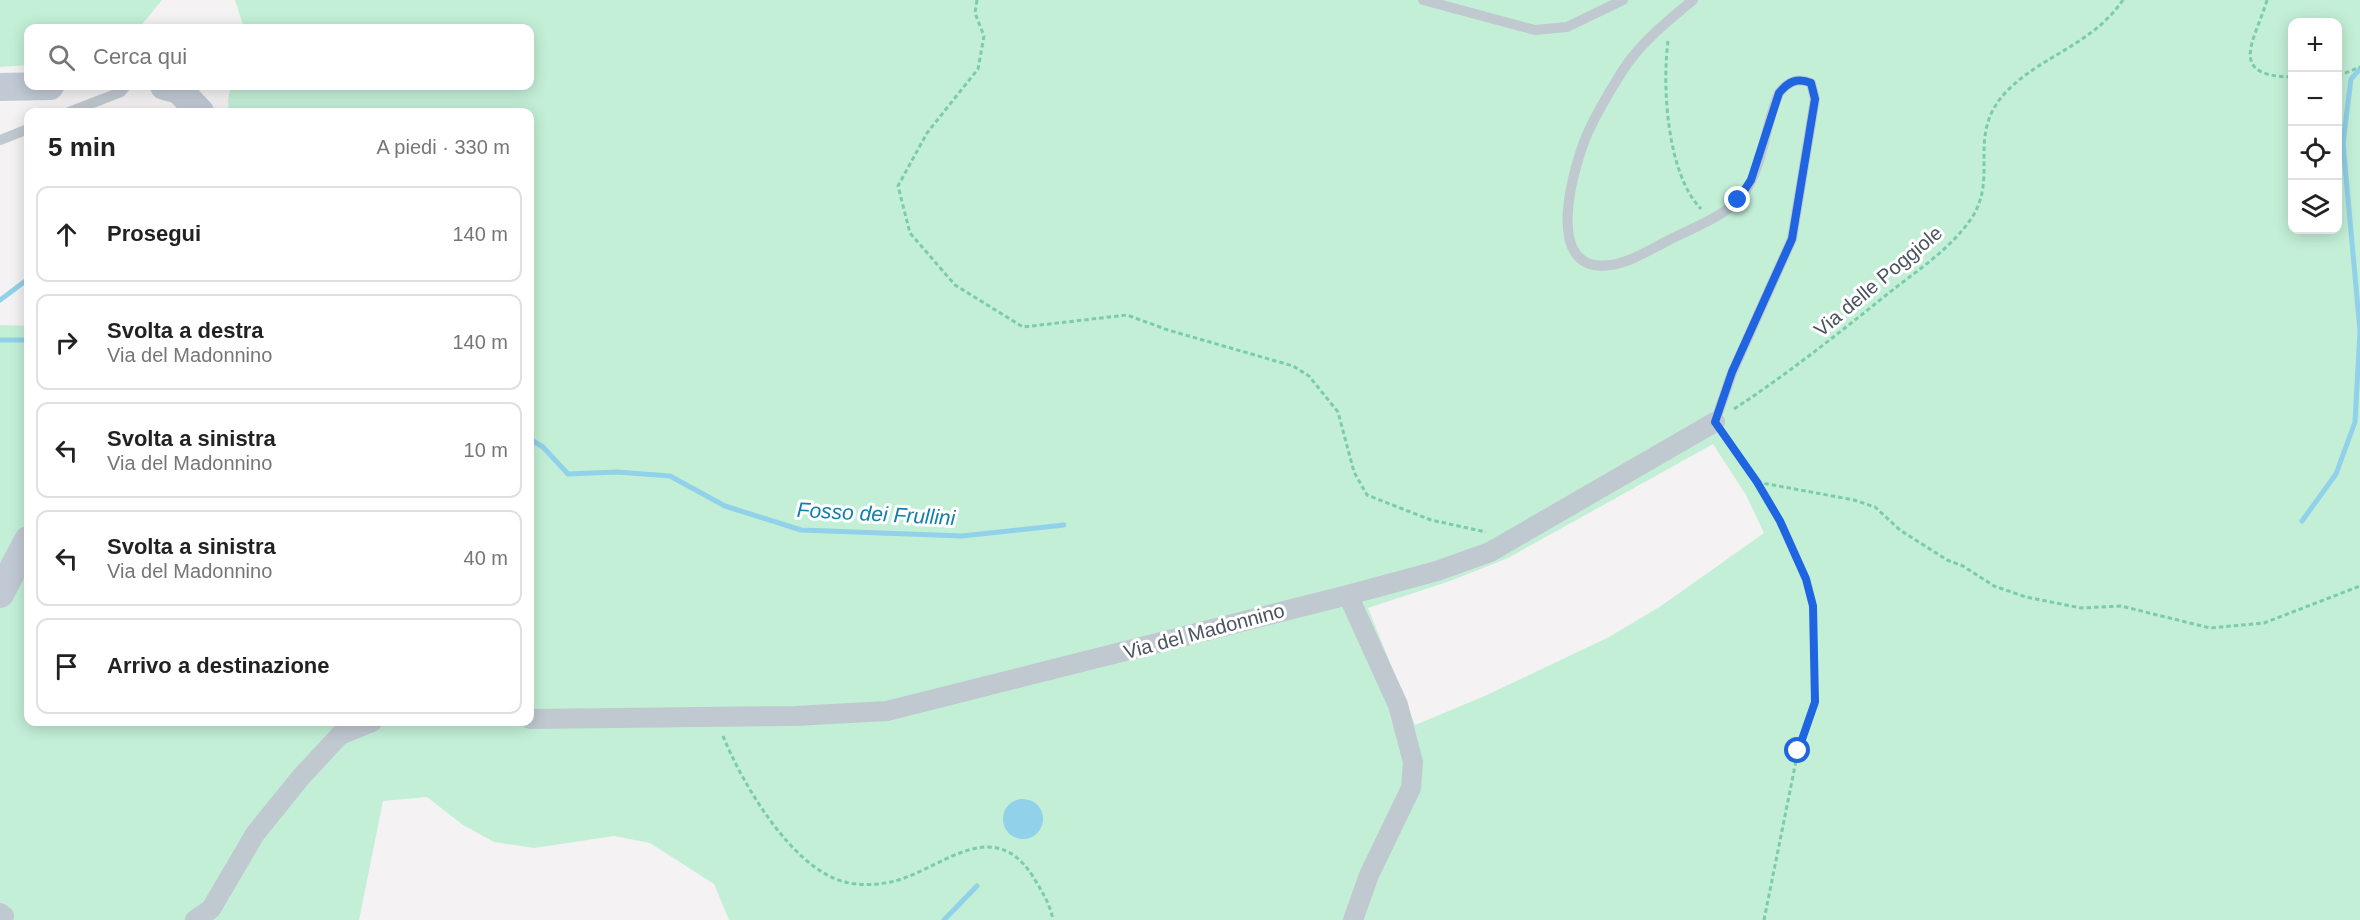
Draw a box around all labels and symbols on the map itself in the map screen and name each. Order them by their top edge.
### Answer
route end [1724,186,1750,212]
street label: Via delle Poggiole [1810,221,1946,341]
water label: Fosso dei Frullini [796,498,957,529]
street label: Via del Madonnino [1121,599,1287,663]
route start [1784,737,1810,763]

